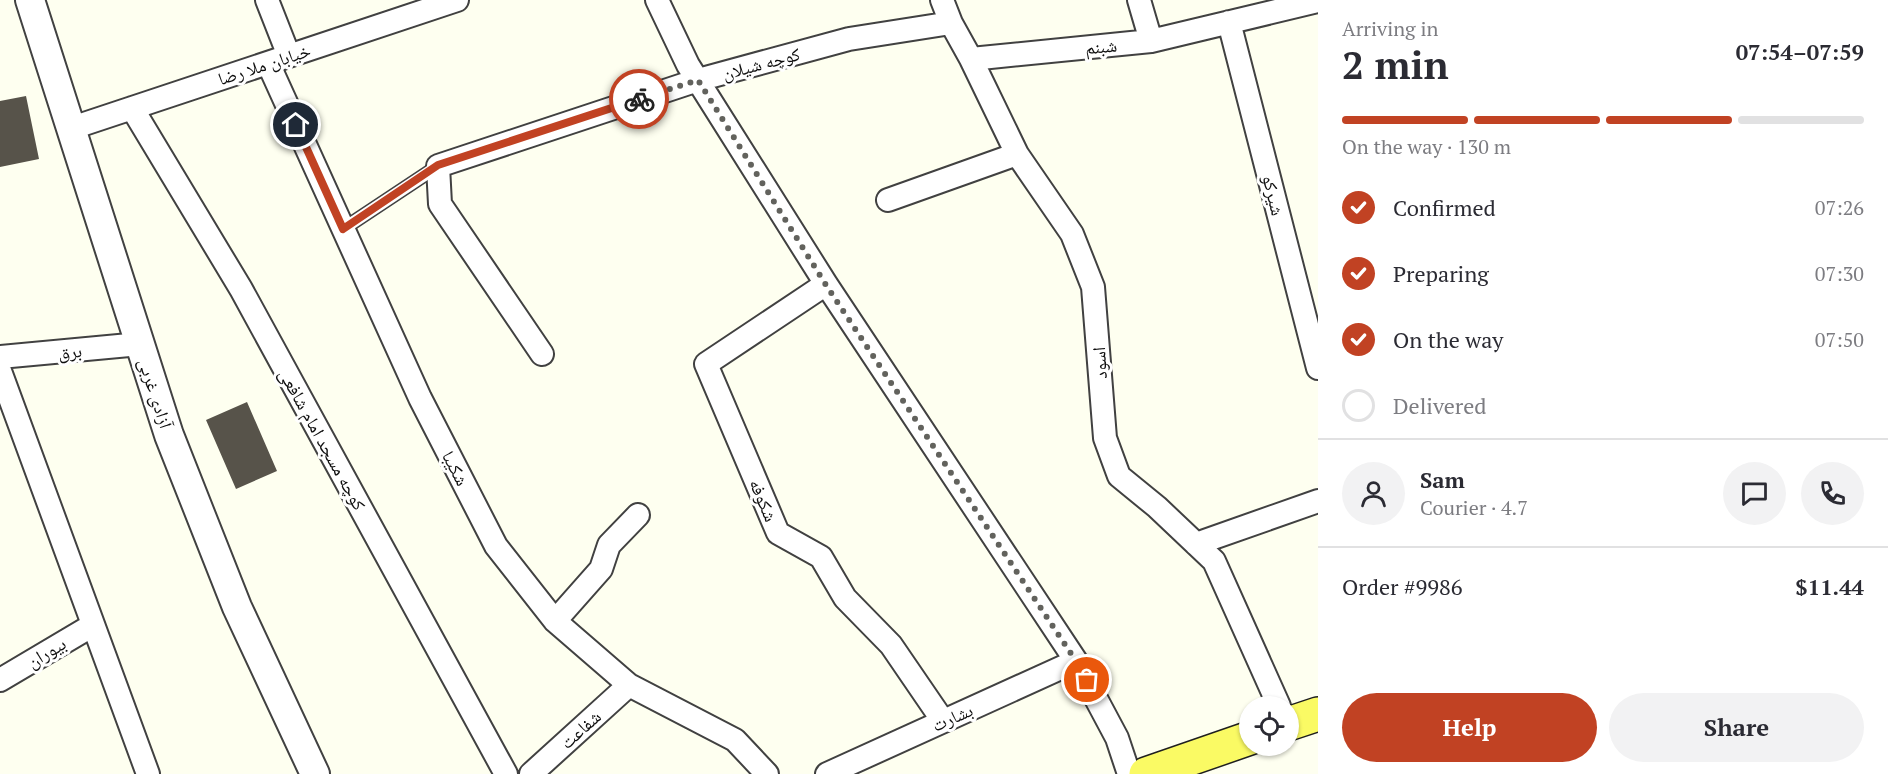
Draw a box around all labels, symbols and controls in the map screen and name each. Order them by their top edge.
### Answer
text: Arriving in [1342,15,1438,42]
street label: شبنم [1084,33,1118,60]
text: 07:54–07:59 [1736,37,1864,66]
street label: خیابان ملا رضا [215,38,313,90]
text: 2 min [1342,38,1449,90]
street label: کوچه شیلان [719,41,803,85]
courier [609,69,669,129]
icon: bike [623,83,656,116]
pin [270,99,321,150]
icon: home [279,108,312,141]
text: On the way · 130 m [1342,133,1511,160]
street label: شیرکو [1257,172,1291,218]
icon: check [1342,191,1375,224]
text: Confirmed [1393,193,1496,222]
text: 07:26 [1815,194,1864,221]
icon: check [1342,257,1375,290]
text: Preparing [1393,259,1489,288]
text: 07:30 [1815,260,1864,287]
icon: check [1342,323,1375,356]
text: On the way [1393,325,1503,354]
text: 07:50 [1815,326,1864,353]
street label: برق [57,338,83,364]
street label: اسود [1086,346,1112,380]
street label: آزادی غربی [133,355,179,431]
street label: کوچه مسجد امام شافعی [273,364,372,515]
text: Delivered [1393,391,1486,420]
street label: شکیبا [437,446,475,490]
button: person [1342,462,1405,525]
button: chat [1723,462,1786,525]
button: phone [1801,462,1864,525]
text: Sam [1420,465,1465,494]
street label: شکوفه [744,475,784,525]
text: Courier · 4.7 [1420,494,1528,521]
text: Order #9986 [1342,572,1462,601]
text: $11.44 [1795,572,1864,601]
street label: بیوران [22,631,70,673]
pin [1061,654,1112,705]
icon: bag [1070,663,1103,696]
button: Help [1342,693,1597,762]
button: Share [1609,693,1864,762]
map controls [1239,696,1299,756]
button: locate [1239,696,1299,756]
street label: بشارت [928,697,976,737]
street label: شفاعت [554,704,606,754]

